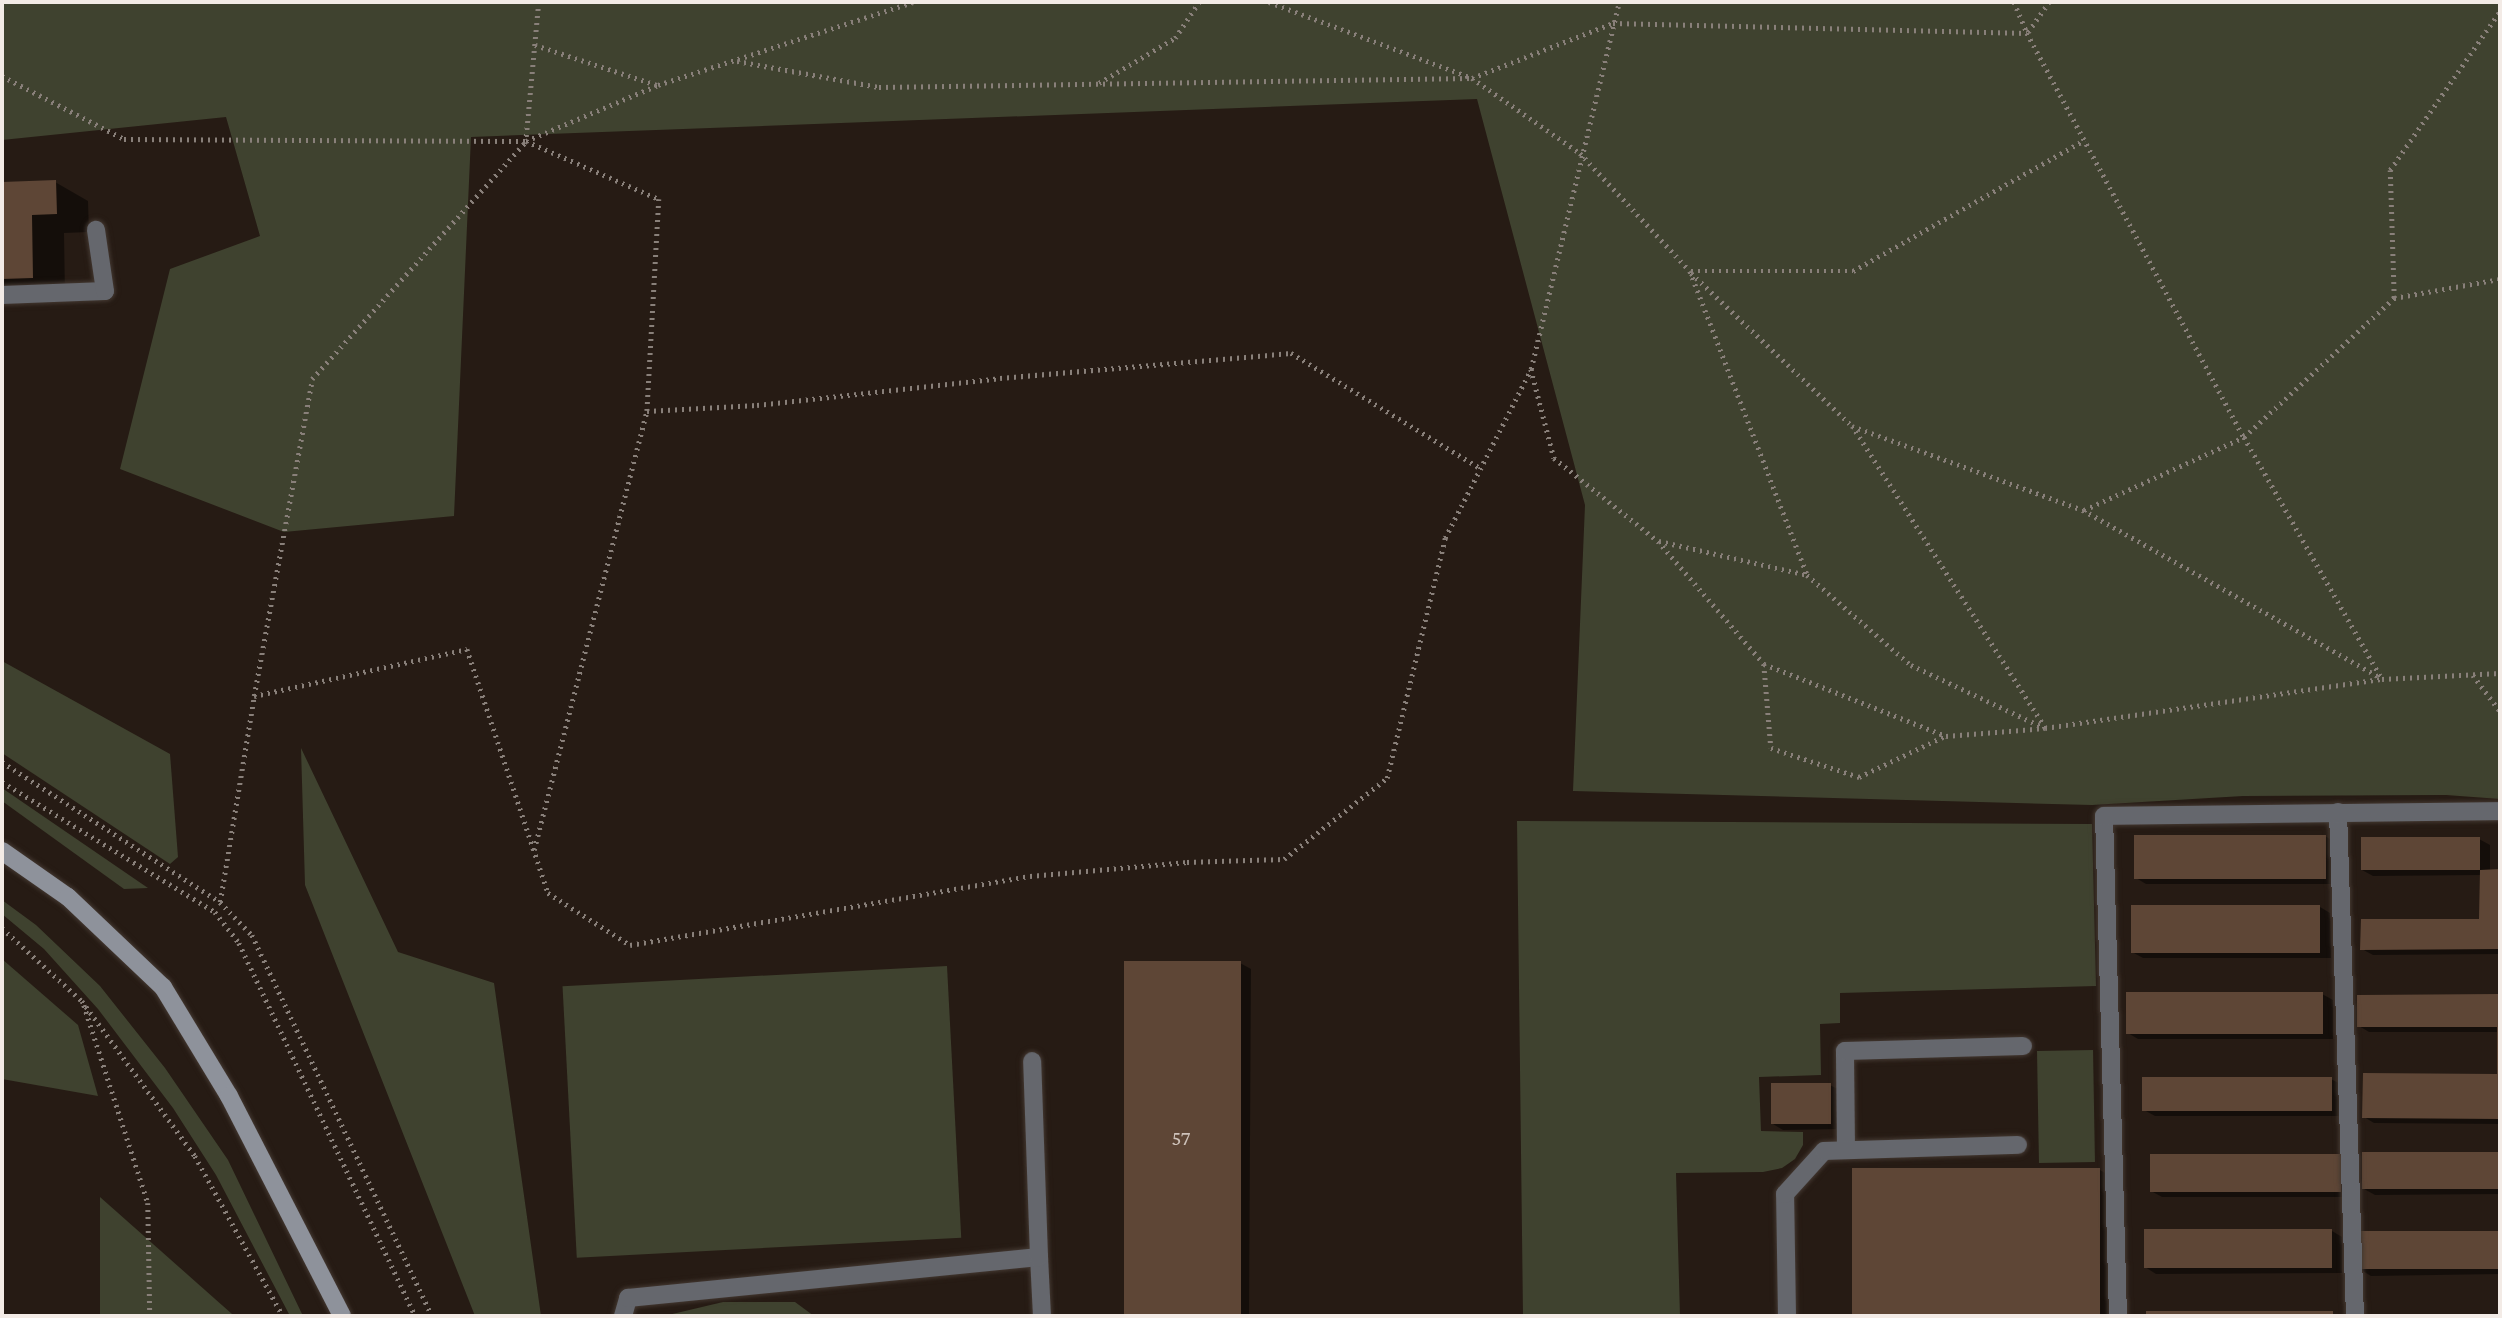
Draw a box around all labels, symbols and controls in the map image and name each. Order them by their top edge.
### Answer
house number: 57 [1172,1125,1190,1151]

